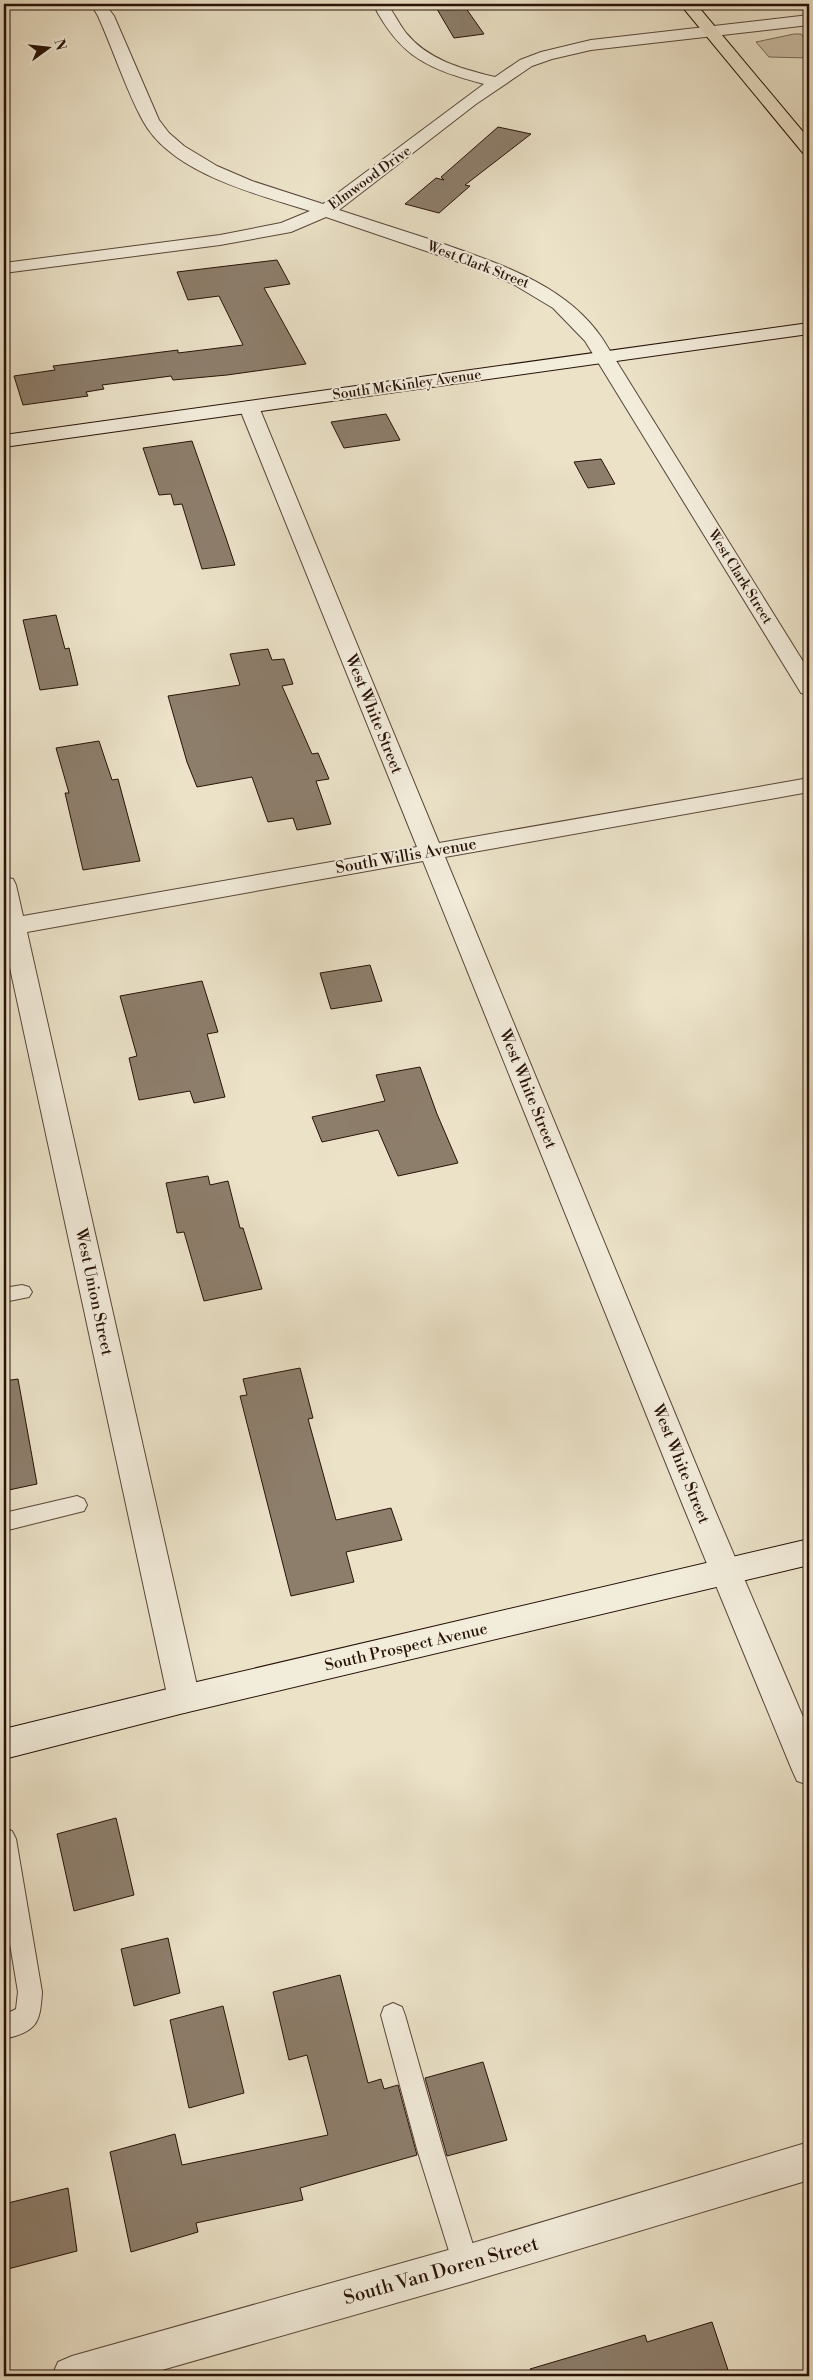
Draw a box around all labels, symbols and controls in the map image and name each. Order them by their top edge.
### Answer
north arrow [22,22,72,72]
text: N [49,37,70,53]
street label: Elmwood Drive [325,142,415,214]
street label: West Clark Street [423,237,532,293]
street label: South McKinley Avenue [332,366,482,404]
street label: West Clark Street [703,526,776,628]
street label: West White Street [341,650,407,777]
street label: South Willis Avenue [334,834,478,878]
street label: West White Street [495,1025,561,1152]
street label: West Union Street [71,1226,117,1358]
street label: West White Street [648,1400,714,1527]
street label: South Prospect Avenue [323,1618,489,1676]
street label: South Van Doren Street [341,2232,541,2310]

